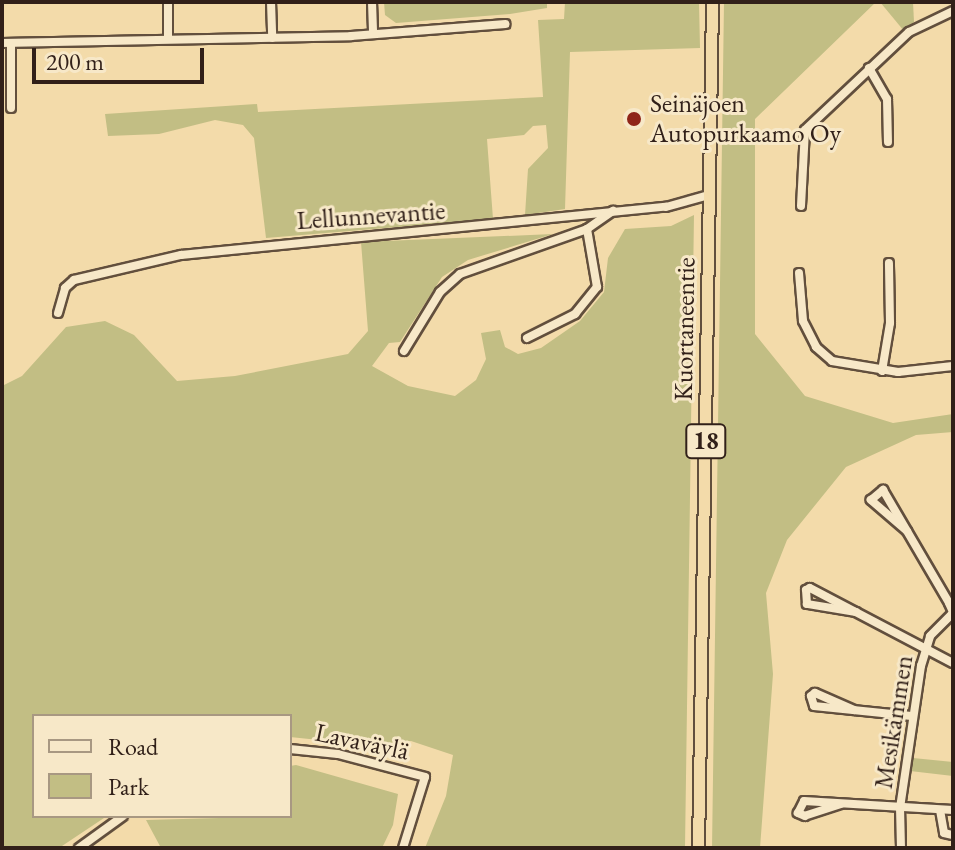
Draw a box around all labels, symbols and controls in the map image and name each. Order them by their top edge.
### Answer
scale bar [36,32,208,82]
text: 200 m [46,46,104,77]
place label: Seinäjoen Autopurkaamo Oy [650,88,841,150]
marker: Seinäjoen Autopurkaamo Oy [625,110,643,128]
street label: Lellunnevantie [296,195,446,237]
street label: Kuortaneentie [668,257,702,401]
road number: 18 [684,421,728,461]
street label: Mesikämmen [868,653,920,791]
legend [32,714,292,818]
street label: Lavaväylä [312,717,412,767]
text: Road [108,731,158,762]
text: Park [108,771,149,802]

